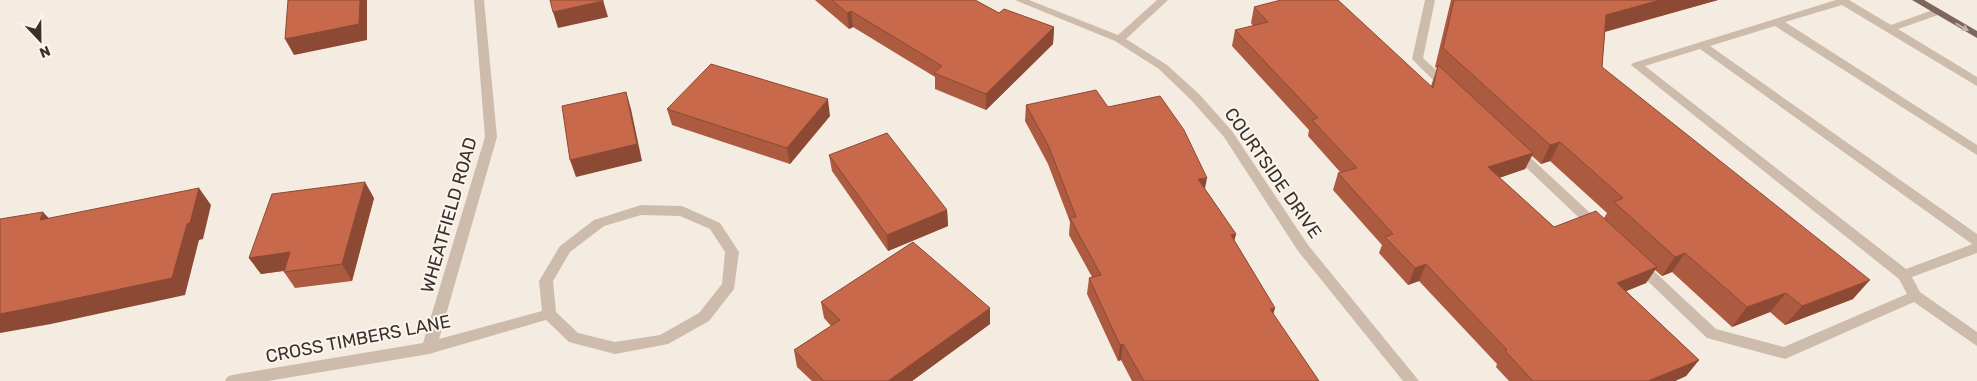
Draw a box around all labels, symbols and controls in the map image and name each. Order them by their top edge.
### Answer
north arrow [15,15,65,65]
one-way arrow [1955,22,1969,31]
text: N [37,42,53,61]
street label: COURTSIDE DRIVE [1220,103,1326,243]
street label: WHEATFIELD ROAD [416,135,482,295]
street label: CROSS TIMBERS LANE [264,310,452,368]

